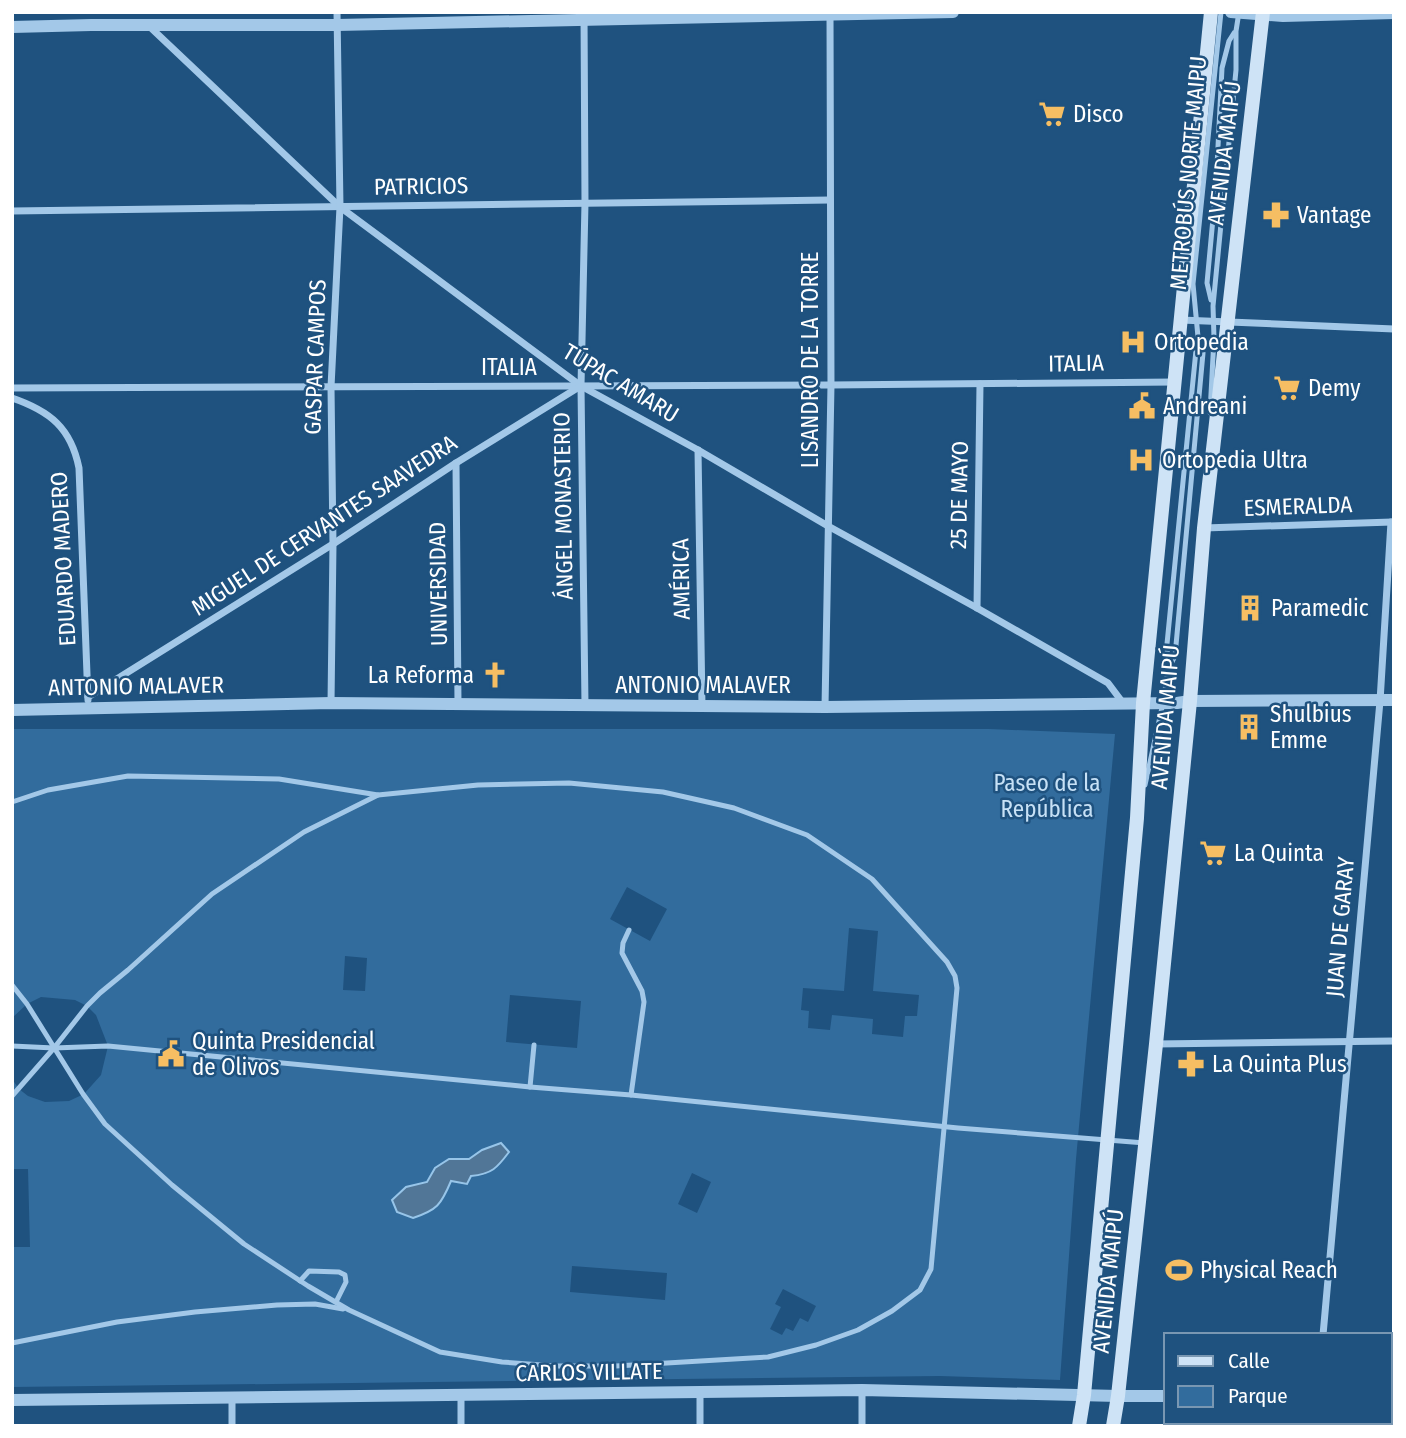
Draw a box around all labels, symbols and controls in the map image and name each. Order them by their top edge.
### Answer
street label: METROBÚS NORTE MAIPU [1163,55,1212,291]
street label: AVENIDA MAIPÚ [1200,79,1247,227]
supermarket icon: Disco [1037,99,1067,129]
place label: Disco [1073,100,1124,128]
street label: PATRICIOS [374,171,468,201]
pharmacy icon: Vantage [1261,200,1291,230]
place label: Vantage [1297,201,1371,229]
street label: LISANDRO DE LA TORRE [796,252,824,468]
street label: GASPAR CAMPOS [298,279,332,435]
hospital icon: Ortopedia [1118,327,1148,357]
place label: Ortopedia [1154,328,1249,356]
street label: TÚPAC AMARU [558,337,685,429]
street label: ITALIA [1048,349,1104,377]
street label: ITALIA [481,353,537,381]
supermarket icon: Demy [1272,373,1302,403]
place label: Demy [1308,374,1361,402]
public building icon: Andreani [1127,391,1157,421]
place label: Andreani [1163,392,1247,420]
street label: ÁNGEL MONASTERIO [546,412,579,600]
street label: MIGUEL DE CERVANTES SAAVEDRA [186,429,462,621]
street label: 25 DE MAYO [944,441,974,549]
hospital icon: Ortopedia Ultra [1126,445,1156,475]
place label: Ortopedia Ultra [1162,446,1308,474]
street label: EDUARDO MADERO [44,471,82,647]
street label: ESMERALDA [1243,490,1353,522]
street label: UNIVERSIDAD [423,522,453,646]
street label: AMÉRICA [665,538,696,620]
building icon: Paramedic [1235,593,1265,623]
place label: Paramedic [1271,594,1369,622]
street label: AVENIDA MAIPÚ [1144,643,1185,790]
church icon: La Reforma [480,660,510,690]
place label: La Reforma [368,661,474,689]
street label: ANTONIO MALAVER [48,670,225,702]
street label: ANTONIO MALAVER [615,671,791,699]
place label: Shulbius Emme [1270,700,1352,754]
building icon: Shulbius Emme [1234,712,1264,742]
park label: Paseo de la República [994,769,1100,823]
supermarket icon: La Quinta [1198,838,1228,868]
place label: La Quinta [1234,839,1324,867]
street label: JUAN DE GARAY [1320,855,1360,998]
place label: Quinta Presidencial de Olivos [192,1027,375,1081]
public building icon: Quinta Presidencial de Olivos [156,1039,186,1069]
pharmacy icon: La Quinta Plus [1176,1049,1206,1079]
place label: La Quinta Plus [1212,1050,1347,1078]
street label: AVENIDA MAIPÚ [1086,1207,1129,1355]
sports icon: Physical Reach [1164,1255,1194,1285]
place label: Physical Reach [1200,1256,1338,1284]
legend [1164,1333,1392,1424]
text: Calle [1228,1348,1270,1374]
street label: CARLOS VILLATE [515,1357,663,1387]
text: Parque [1228,1383,1288,1409]

